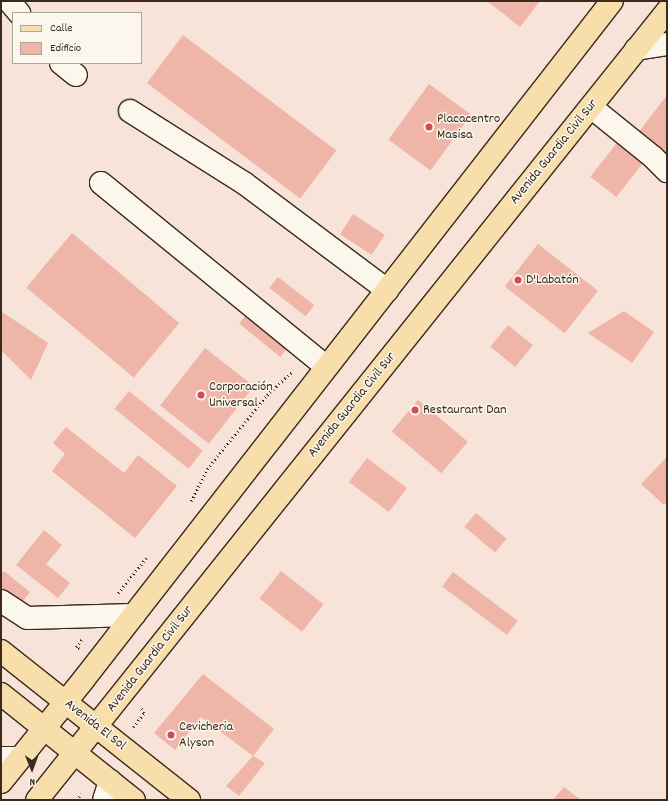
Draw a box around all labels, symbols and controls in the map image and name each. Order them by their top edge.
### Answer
legend [12,12,142,64]
text: Calle [50,20,73,37]
text: Edificio [50,40,81,57]
street label: Avenida Guardia Civil Sur [506,96,602,208]
place label: Placacentro Masisa [437,111,500,144]
marker: Placacentro Masisa [424,122,434,132]
place label: D'Labatón [526,272,579,288]
marker: D'Labatón [513,275,523,285]
street label: Avenida Guardia Civil Sur [304,349,400,461]
place label: Corporación Universal [209,379,273,412]
marker: Corporación Universal [196,390,206,400]
place label: Restaurant Dan [423,402,506,418]
marker: Restaurant Dan [410,405,420,415]
street label: Avenida Guardia Civil Sur [103,602,197,716]
street label: Avenida El Sol [61,696,129,754]
place label: Cevicheria Alyson [179,719,233,752]
marker: Cevicheria Alyson [166,730,176,740]
north arrow [12,749,52,789]
text: N [29,773,35,789]

